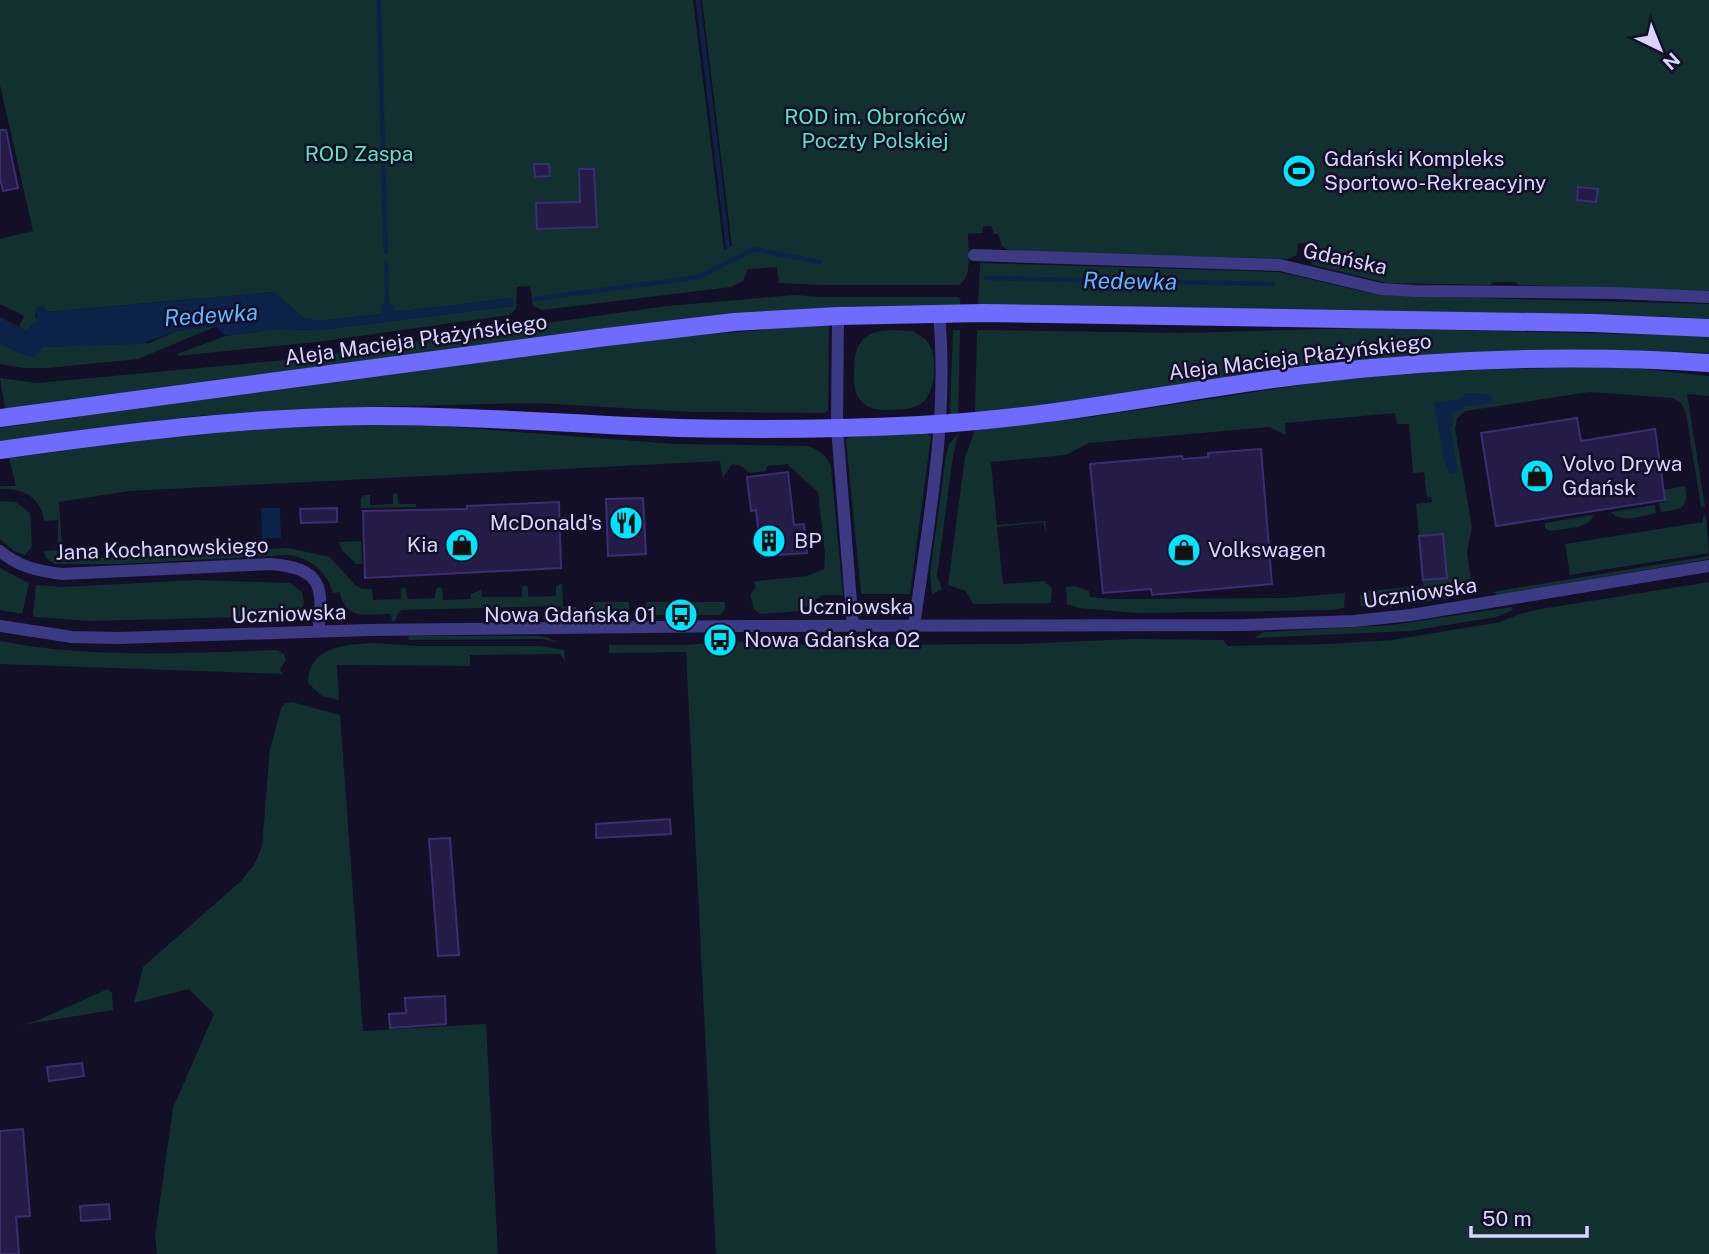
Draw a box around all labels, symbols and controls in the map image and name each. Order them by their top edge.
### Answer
north arrow [1625,14,1695,84]
text: N [1659,48,1685,75]
park label: ROD im. Obrońców Poczty Polskiej [784,104,966,153]
park label: ROD Zaspa [305,141,413,166]
place label: Gdański Kompleks Sportowo-Rekreacyjny [1324,146,1546,195]
sports icon: Gdański Kompleks Sportowo-Rekreacyjny [1280,152,1318,190]
street label: Gdańska [1301,237,1389,280]
water label: Redewka [1083,266,1177,295]
water label: Redewka [163,298,259,331]
street label: Aleja Macieja Płażyńskiego [283,309,549,370]
street label: Aleja Macieja Płażyńskiego [1167,328,1433,385]
place label: Volvo Drywa Gdańsk [1562,451,1682,500]
shop icon: Volvo Drywa Gdańsk [1518,457,1556,495]
restaurant icon: McDonald's [607,504,645,542]
place label: McDonald's [490,510,602,535]
building icon: BP [750,522,788,560]
shop icon: Kia [443,526,481,564]
place label: BP [794,528,822,553]
shop icon: Volkswagen [1165,531,1203,569]
street label: Jana Kochanowskiego [55,532,269,565]
place label: Kia [407,532,438,557]
place label: Volkswagen [1208,537,1326,562]
street label: Uczniowska [1361,572,1479,613]
street label: Uczniowska [799,594,913,619]
bus stop icon: Nowa Gdańska 01 [662,596,700,634]
street label: Uczniowska [231,599,347,628]
place label: Nowa Gdańska 01 [484,602,656,627]
bus stop icon: Nowa Gdańska 02 [701,621,739,659]
place label: Nowa Gdańska 02 [744,627,920,652]
scale bar [1471,1194,1586,1238]
text: 50 m [1482,1206,1532,1231]

